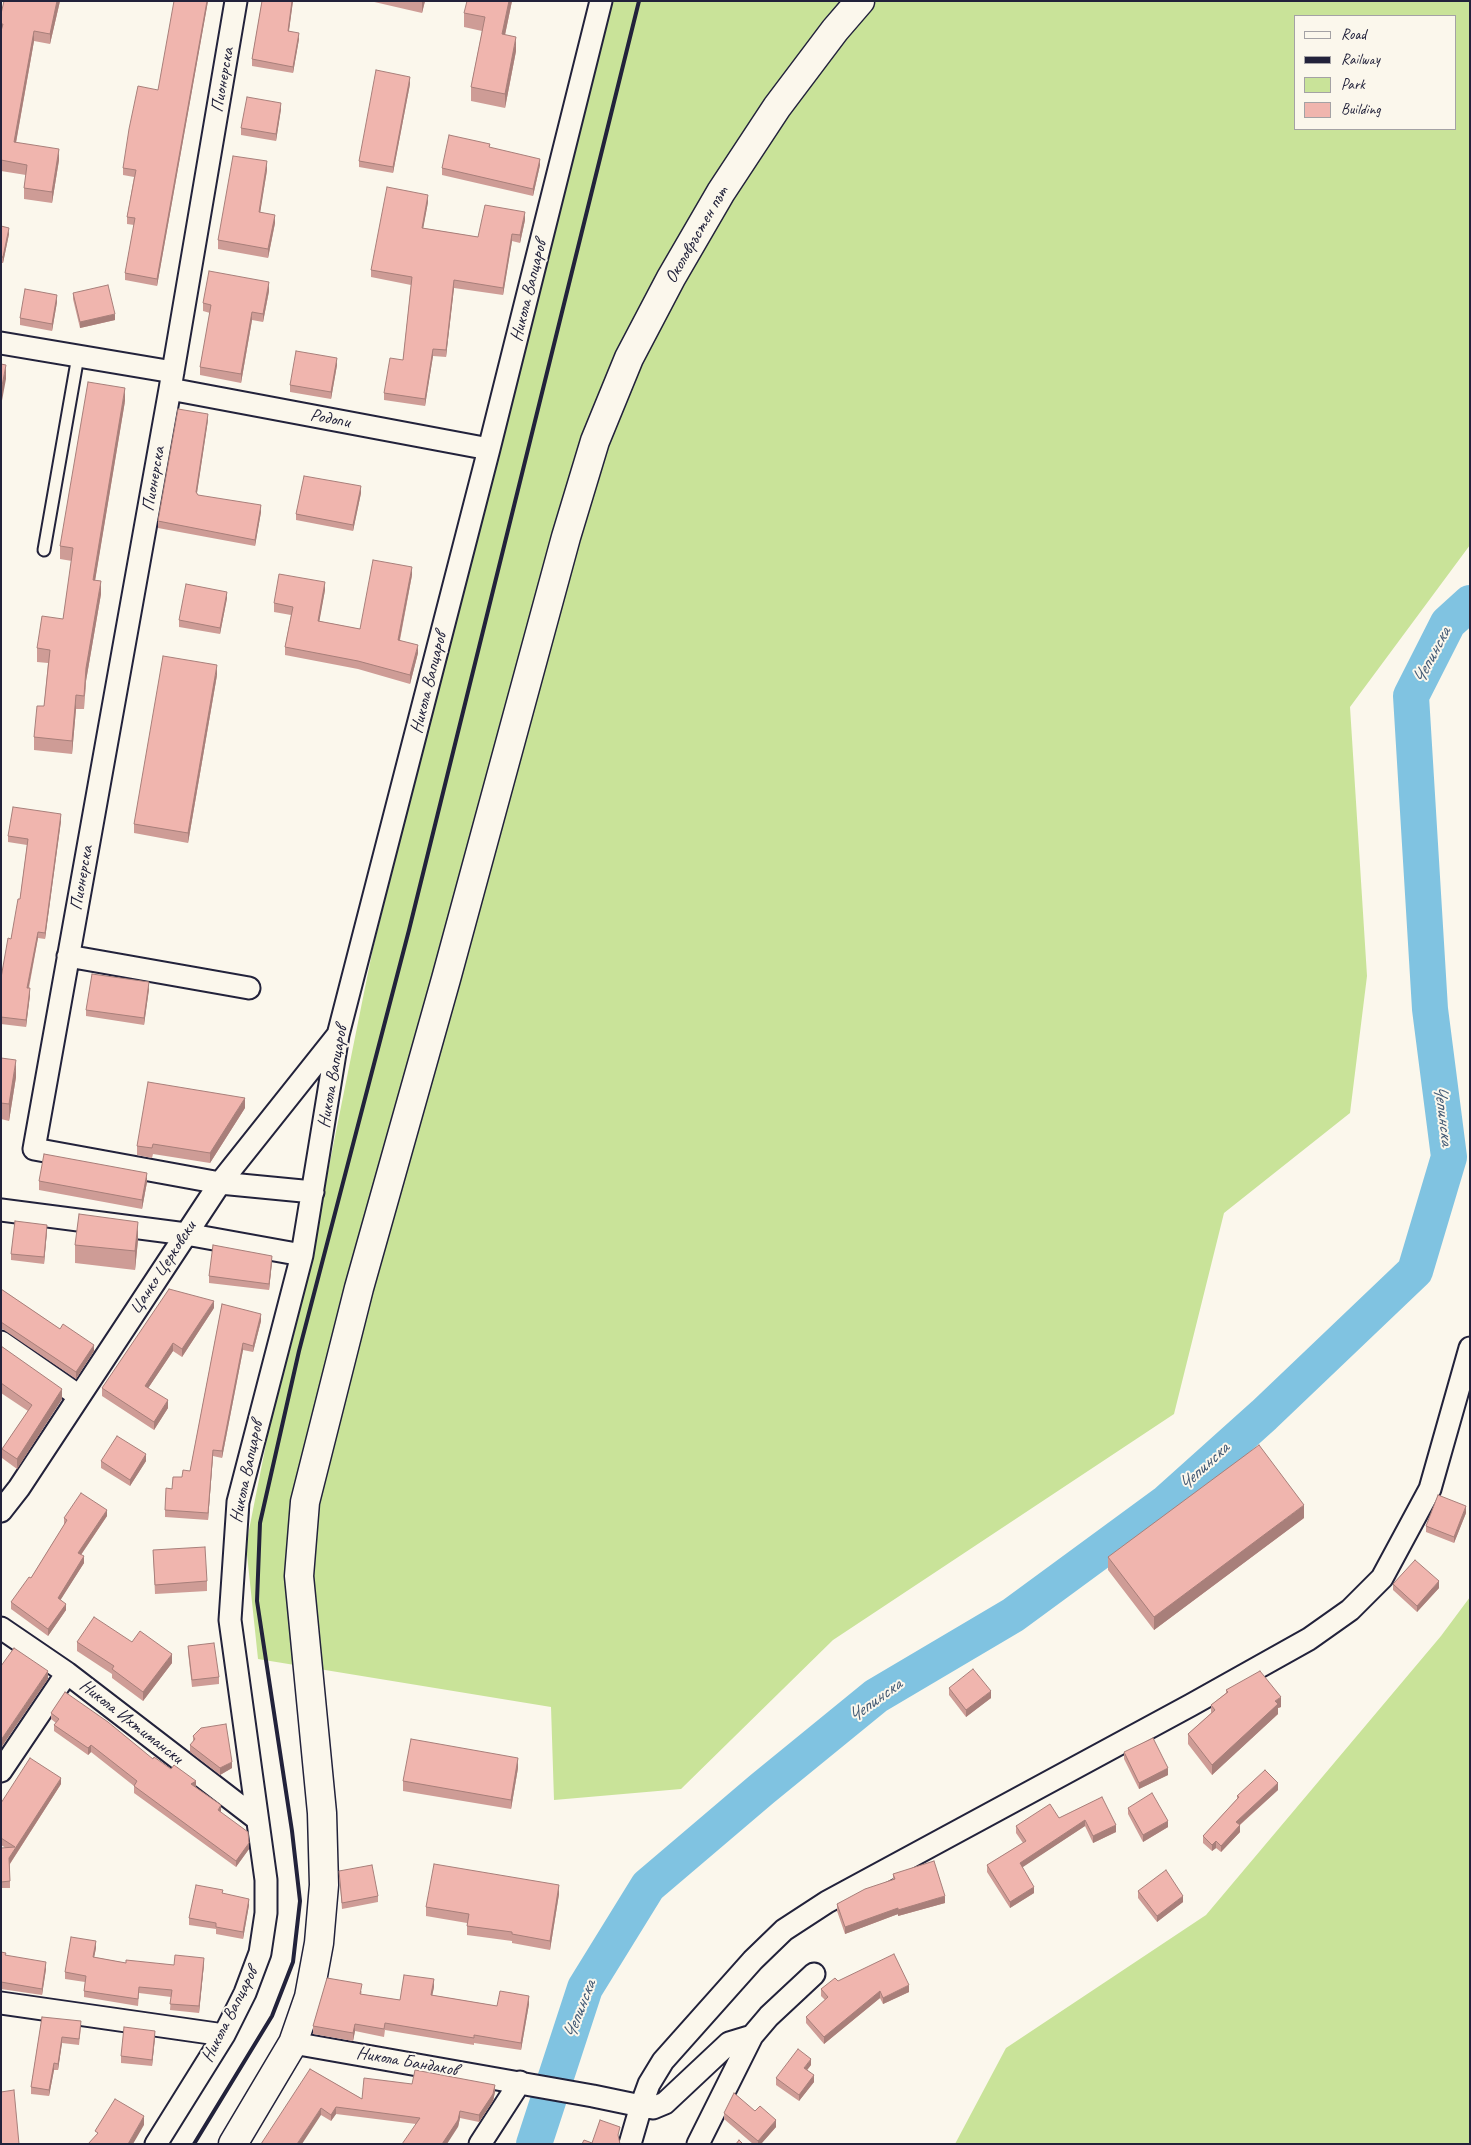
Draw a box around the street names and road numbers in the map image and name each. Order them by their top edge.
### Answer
street label: Пионерска [207,46,239,114]
street label: Околовръстен път [661,183,733,287]
street label: Никола Вапцаров [506,238,552,344]
street label: Родопи [308,405,352,433]
street label: Пионерска [138,445,170,513]
street label: Никола Вапцаров [406,630,452,736]
street label: Пионерска [66,844,98,912]
street label: Никола Вапцаров [313,1024,353,1130]
street label: Цанко Церковски [125,1218,201,1318]
street label: Никола Вапцаров [226,1419,268,1525]
street label: Никола Ихтимански [75,1675,187,1769]
street label: Никола Вапцаров [197,1964,263,2066]
street label: Никола Бандаков [355,2042,459,2082]

